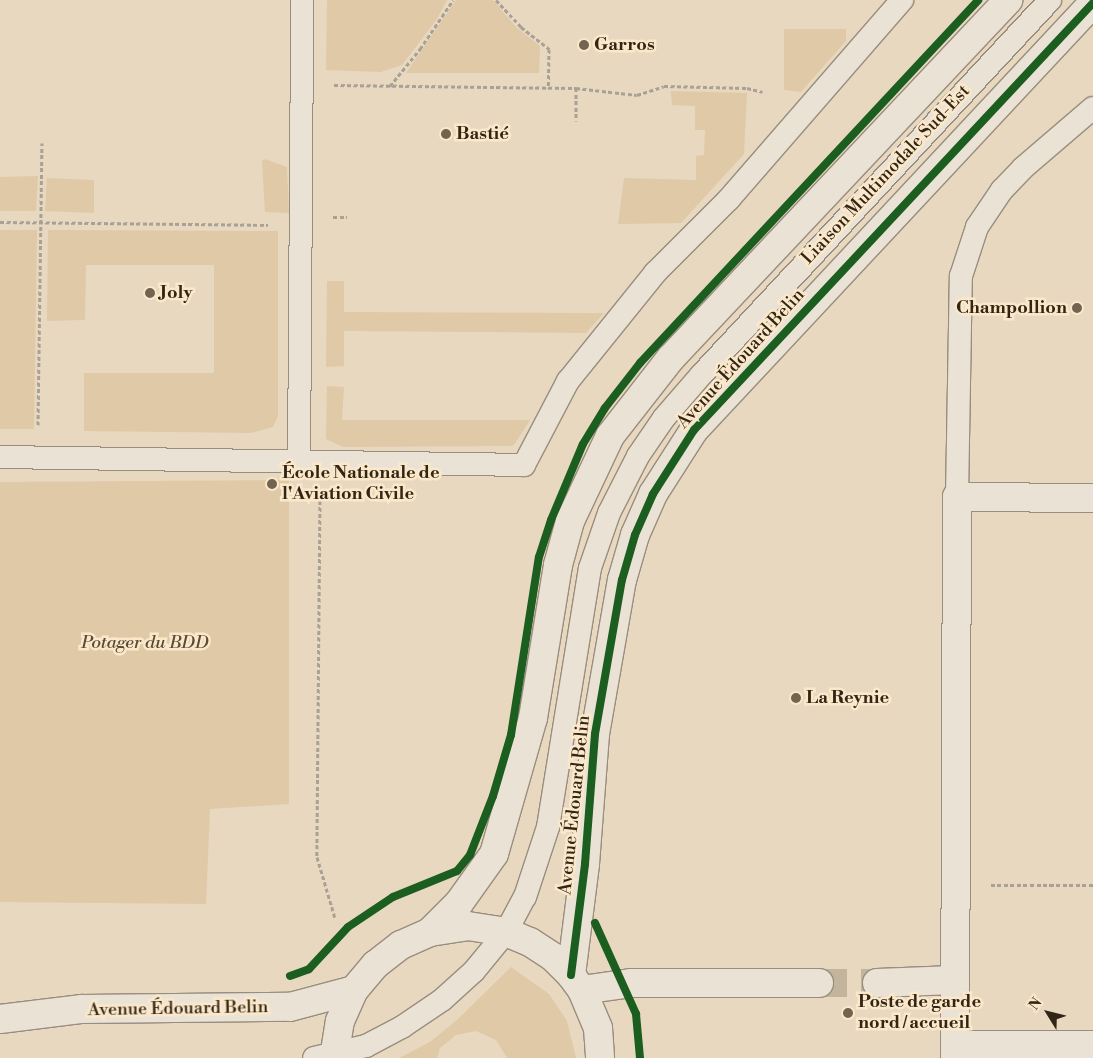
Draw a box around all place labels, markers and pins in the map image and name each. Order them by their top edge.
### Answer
place label: Garros [594,34,655,56]
marker: Garros [578,39,590,51]
place label: Bastié [456,123,509,145]
marker: Bastié [440,128,452,140]
place label: Joly [160,282,192,304]
marker: Joly [144,287,156,299]
place label: Champollion [956,297,1067,319]
marker: Champollion [1071,302,1083,314]
place label: École Nationale de l'Aviation Civile [282,463,440,506]
marker: École Nationale de l'Aviation Civile [266,478,278,490]
place label: La Reynie [806,687,889,709]
marker: La Reynie [790,692,802,704]
place label: Poste de garde nord / accueil [858,992,981,1034]
marker: Poste de garde nord / accueil [842,1007,854,1019]

